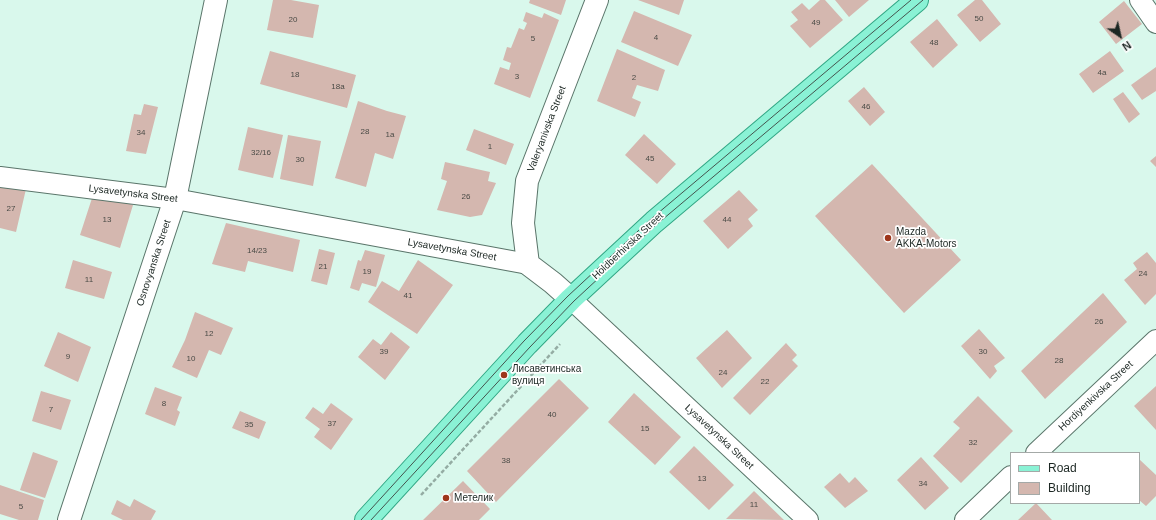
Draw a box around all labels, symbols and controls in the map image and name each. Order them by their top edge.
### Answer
house number: 50 [975,14,983,24]
house number: 20 [289,15,297,25]
north arrow [1100,16,1140,56]
house number: 49 [812,18,820,28]
house number: 4 [654,33,658,43]
house number: 5 [531,34,535,44]
house number: 48 [930,38,938,48]
text: N [1120,39,1133,53]
house number: 4а [1098,68,1106,78]
house number: 18 [291,70,299,80]
house number: 3 [515,72,519,82]
house number: 2 [632,73,636,83]
house number: 18а [331,82,345,92]
street label: Valeryanivska Street [525,84,569,174]
house number: 46 [862,102,870,112]
house number: 28 [361,127,369,137]
house number: 34 [137,128,145,138]
house number: 1а [386,130,394,140]
house number: 1 [488,142,492,152]
house number: 32/16 [251,148,271,158]
house number: 45 [646,154,654,164]
house number: 30 [296,155,304,165]
street label: Lysavetynska Street [88,183,178,205]
house number: 26 [462,192,470,202]
house number: 27 [7,204,15,214]
street label: Holdberhivska Street [590,210,666,282]
house number: 13 [103,215,111,225]
house number: 44 [723,215,731,225]
street label: Osnovyanska Street [134,218,174,308]
place label: Mazda AKKA-Motors [896,226,957,250]
marker: Mazda AKKA-Motors [883,233,893,243]
street label: Lysavetynska Street [407,236,497,264]
house number: 14/23 [247,246,267,256]
house number: 21 [319,262,327,272]
house number: 19 [363,267,371,277]
house number: 24 [1139,269,1147,279]
house number: 11 [85,275,93,285]
house number: 41 [404,291,412,301]
house number: 26 [1095,317,1103,327]
house number: 12 [205,329,213,339]
house number: 39 [380,347,388,357]
house number: 30 [979,347,987,357]
house number: 9 [66,352,70,362]
house number: 10 [187,354,195,364]
house number: 28 [1055,356,1063,366]
street label: Hordiyenkivska Street [1056,358,1136,434]
place label: Лисаветинська вулиця [512,363,581,386]
house number: 24 [719,368,727,378]
marker: Лисаветинська вулиця [499,370,509,380]
house number: 22 [761,377,769,387]
house number: 8 [162,399,166,409]
street label: Lysavetynska Street [682,402,756,472]
house number: 7 [49,405,53,415]
house number: 40 [548,410,556,420]
house number: 37 [328,419,336,429]
house number: 35 [245,420,253,430]
house number: 15 [641,424,649,434]
house number: 32 [969,438,977,448]
legend [1010,452,1140,504]
house number: 38 [502,456,510,466]
text: Road [1048,461,1077,475]
house number: 13 [698,474,706,484]
house number: 34 [919,479,927,489]
text: Building [1048,481,1091,495]
place label: Метелик [454,492,493,504]
marker: Метелик [441,493,451,503]
house number: 11 [750,500,758,510]
house number: 5 [19,502,23,512]

